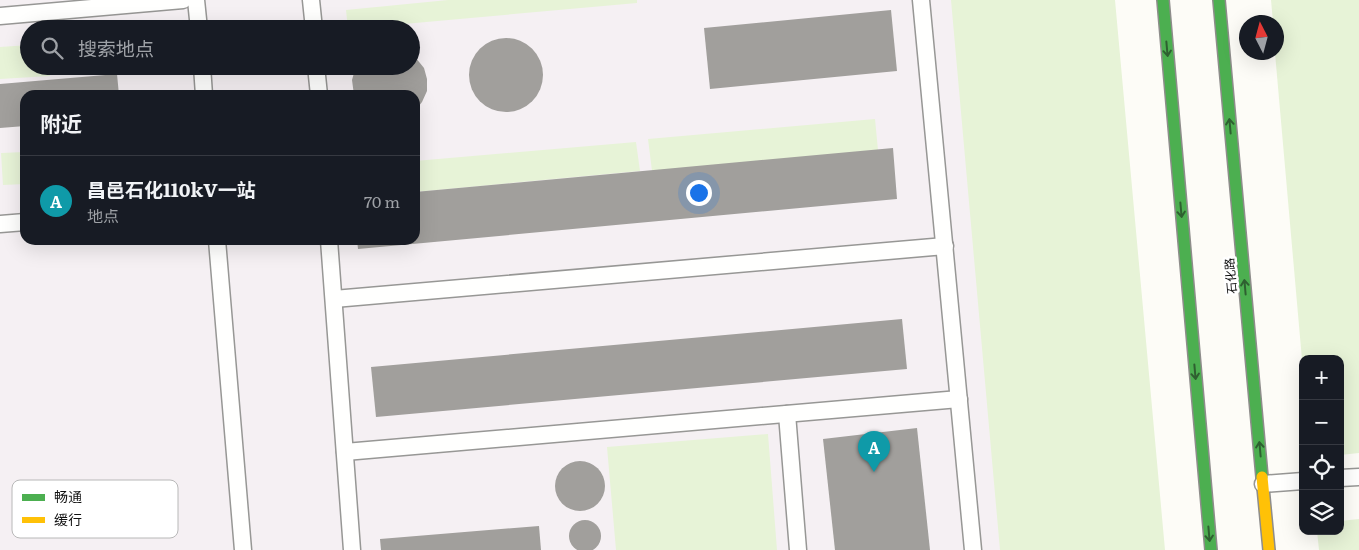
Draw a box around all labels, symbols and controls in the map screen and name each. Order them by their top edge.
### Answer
north arrow [1239,15,1284,60]
search box [20,20,420,75]
icon: search [38,34,66,62]
text: 搜索地点 [78,34,154,62]
one-way arrow [1162,40,1172,56]
text: 附近 [40,107,82,138]
one-way arrow [1225,118,1235,134]
text: 昌邑石化110kV一站 [87,175,256,203]
your location [686,180,712,206]
text: A [50,189,62,213]
text: 70 m [364,189,400,213]
one-way arrow [1176,202,1186,218]
text: 地点 [87,203,119,227]
street label: 石化路 [1219,257,1241,295]
one-way arrow [1240,280,1250,296]
map controls [1299,355,1344,535]
button: + [1299,355,1344,400]
one-way arrow [1190,364,1200,380]
button: − [1299,400,1344,445]
pin: A [858,431,890,472]
one-way arrow [1255,441,1264,457]
button: locate [1299,445,1344,490]
legend [12,480,178,538]
text: 畅通 [54,486,82,506]
button: layers [1299,490,1344,535]
text: 缓行 [54,509,82,529]
one-way arrow [1205,526,1214,542]

